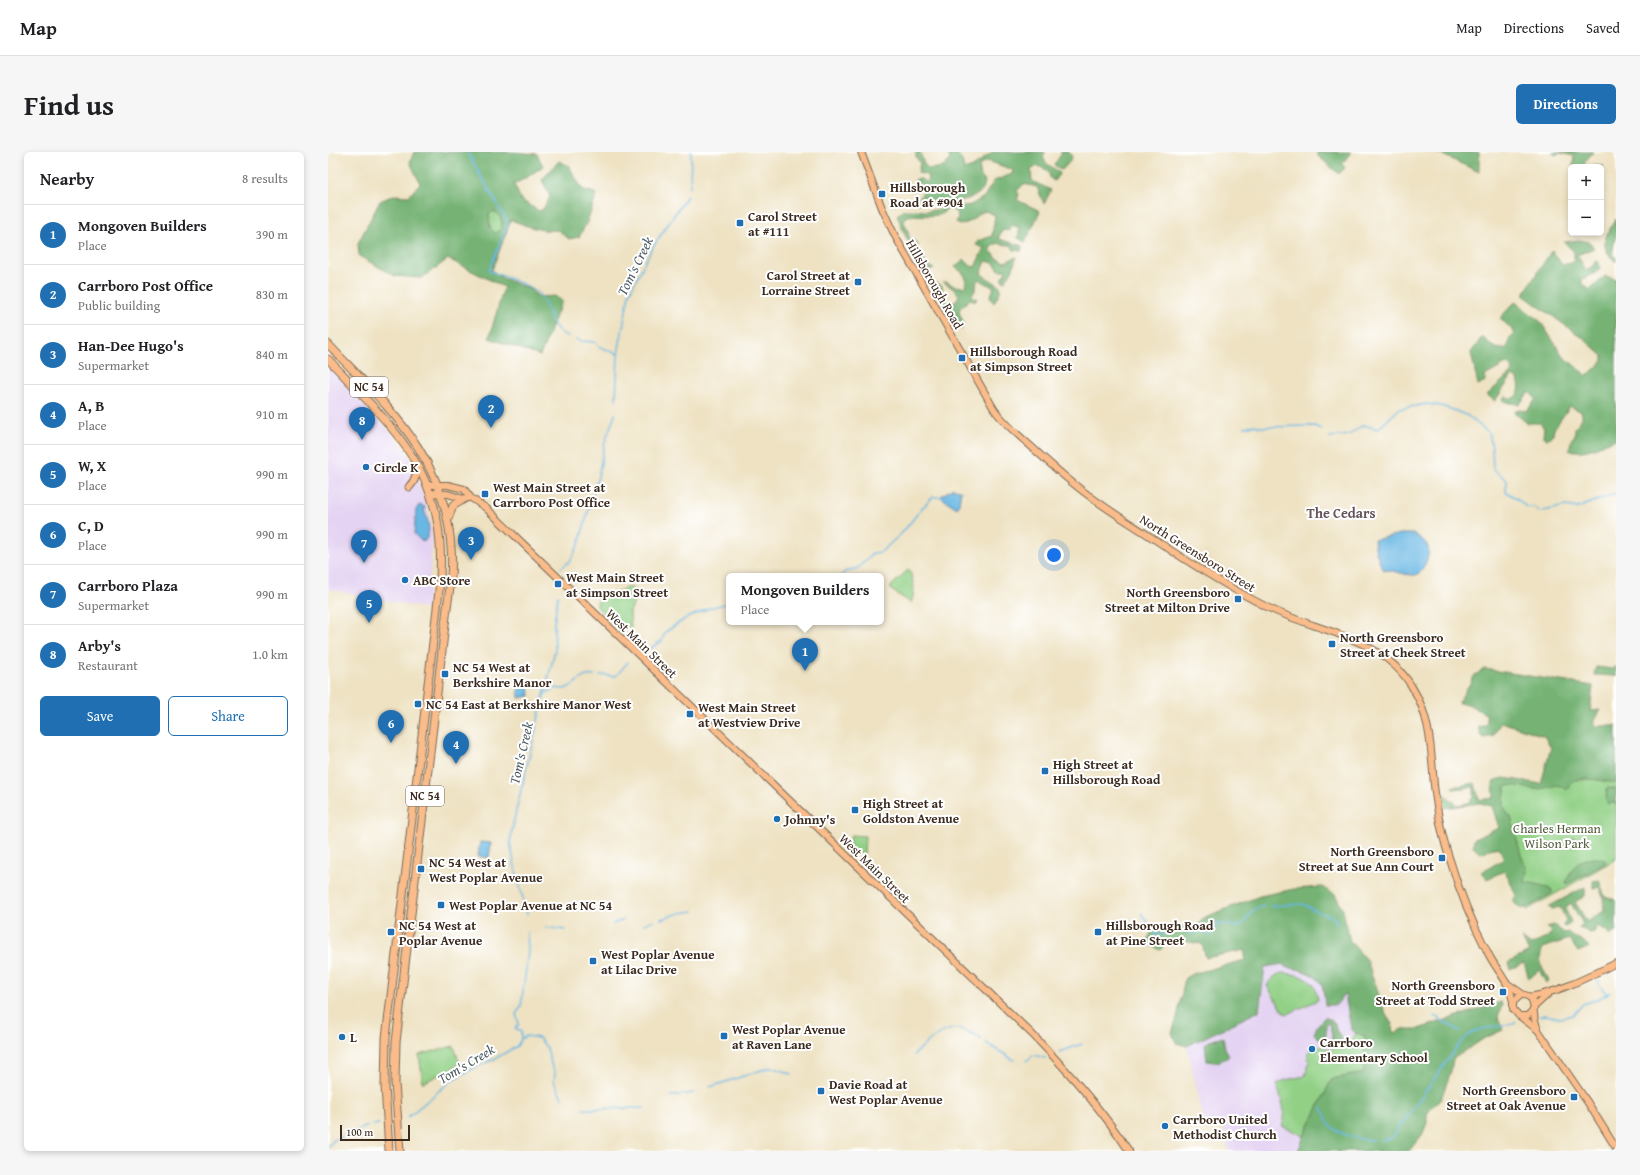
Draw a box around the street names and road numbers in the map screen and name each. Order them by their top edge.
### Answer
street label: Hillsborough Road [901,236,968,333]
road number: NC 54 [350,377,388,397]
street label: North Greensboro Street [1136,510,1260,597]
street label: West Main Street [602,604,682,683]
road number: NC 54 [406,786,444,806]
street label: West Main Street [835,829,915,908]

